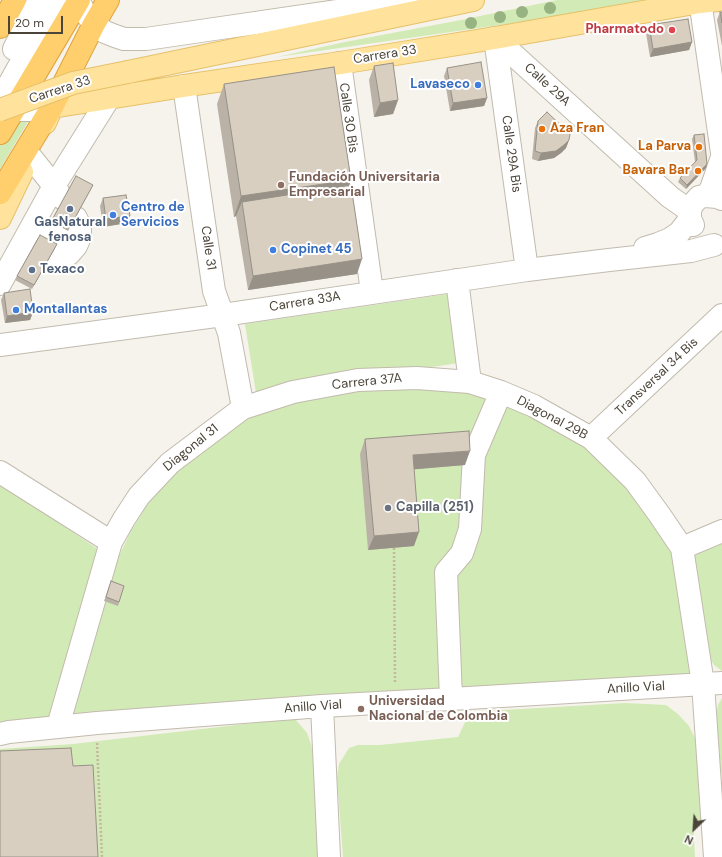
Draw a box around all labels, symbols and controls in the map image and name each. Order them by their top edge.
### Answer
scale bar [10,8,65,34]
text: 20 m [15,15,44,31]
place label: Pharmatodo [585,22,664,38]
marker: Pharmatodo [667,25,677,35]
street label: Carrera 33 [352,42,418,68]
street label: Calle 29A [521,60,573,110]
street label: Carrera 33 [27,73,93,107]
place label: Lavaseco [410,77,470,93]
marker: Lavaseco [473,80,483,90]
street label: Calle 30 Bis [335,82,361,154]
street label: Calle 29A Bis [498,115,524,193]
place label: Aza Fran [550,121,604,137]
marker: Aza Fran [537,124,547,134]
place label: La Parva [638,139,691,155]
marker: La Parva [694,142,704,152]
place label: Bavara Bar [622,163,690,179]
marker: Bavara Bar [693,166,703,176]
place label: Fundación Universitaria Empresarial [289,170,440,201]
marker: Fundación Universitaria Empresarial [276,180,286,190]
place label: Centro de Servicios [121,200,185,231]
marker: GasNatural fenosa [65,204,75,214]
marker: Centro de Servicios [108,210,118,220]
place label: GasNatural fenosa [34,215,106,246]
street label: Calle 31 [197,225,219,271]
place label: Copinet 45 [281,242,352,258]
marker: Copinet 45 [268,245,278,255]
place label: Texaco [40,262,85,278]
marker: Texaco [27,265,37,275]
street label: Carrera 33A [268,289,342,315]
place label: Montallantas [24,302,107,318]
marker: Montallantas [11,305,21,315]
street label: Transversal 34 Bis [612,335,702,419]
street label: Carrera 37A [331,371,403,393]
street label: Diagonal 29B [514,393,590,443]
street label: Diagonal 31 [160,421,222,475]
place label: Capilla (251) [396,500,474,516]
marker: Capilla (251) [383,503,393,513]
street label: Anillo Vial [607,679,665,697]
place label: Universidad Nacional de Colombia [369,694,508,725]
street label: Anillo Vial [284,697,342,717]
marker: Universidad Nacional de Colombia [356,704,366,714]
north arrow [674,809,714,849]
text: N [682,832,696,848]

